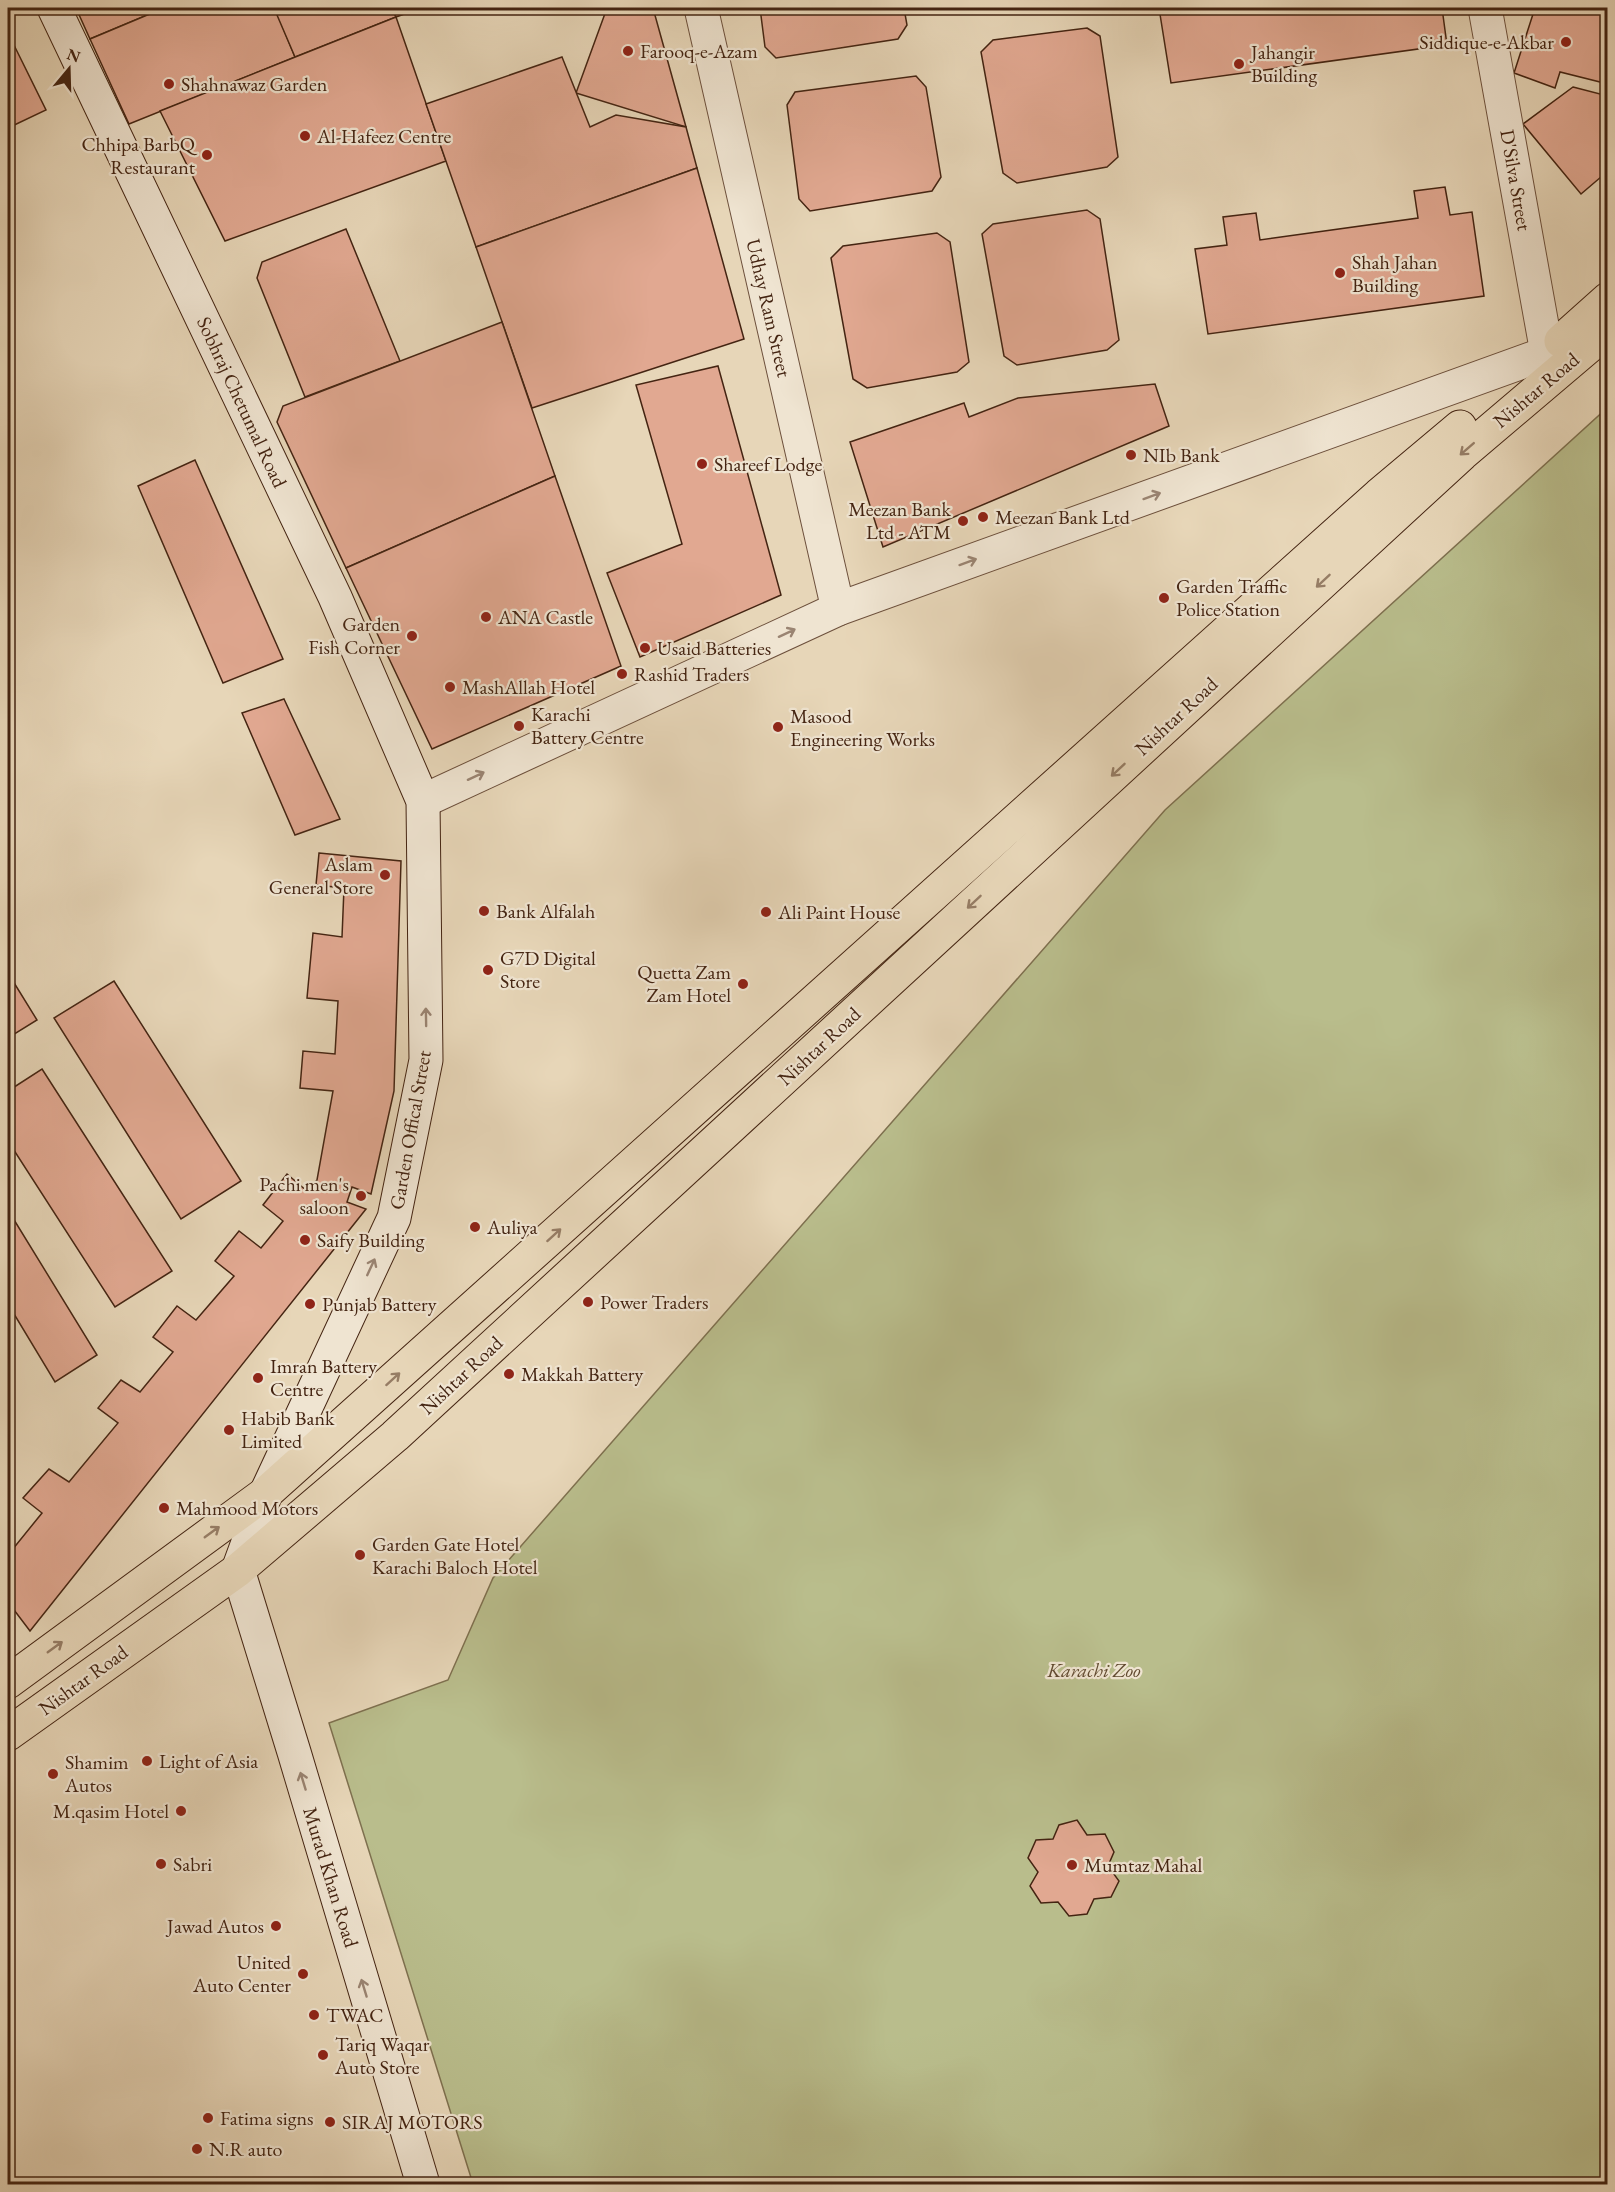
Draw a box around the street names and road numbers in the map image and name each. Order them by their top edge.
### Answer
street label: D'Silva Street [1494,127,1538,233]
street label: Udhay Ram Street [740,236,798,381]
street label: Sobhraj Chetumal Road [191,312,293,492]
street label: Nishtar Road [1488,346,1585,433]
street label: Nishtar Road [1129,670,1224,761]
street label: Nishtar Road [772,1000,867,1091]
street label: Garden Offical Street [383,1048,437,1212]
street label: Nishtar Road [414,1329,509,1420]
street label: Nishtar Road [33,1638,134,1721]
street label: Murad Khan Road [297,1804,365,1951]

